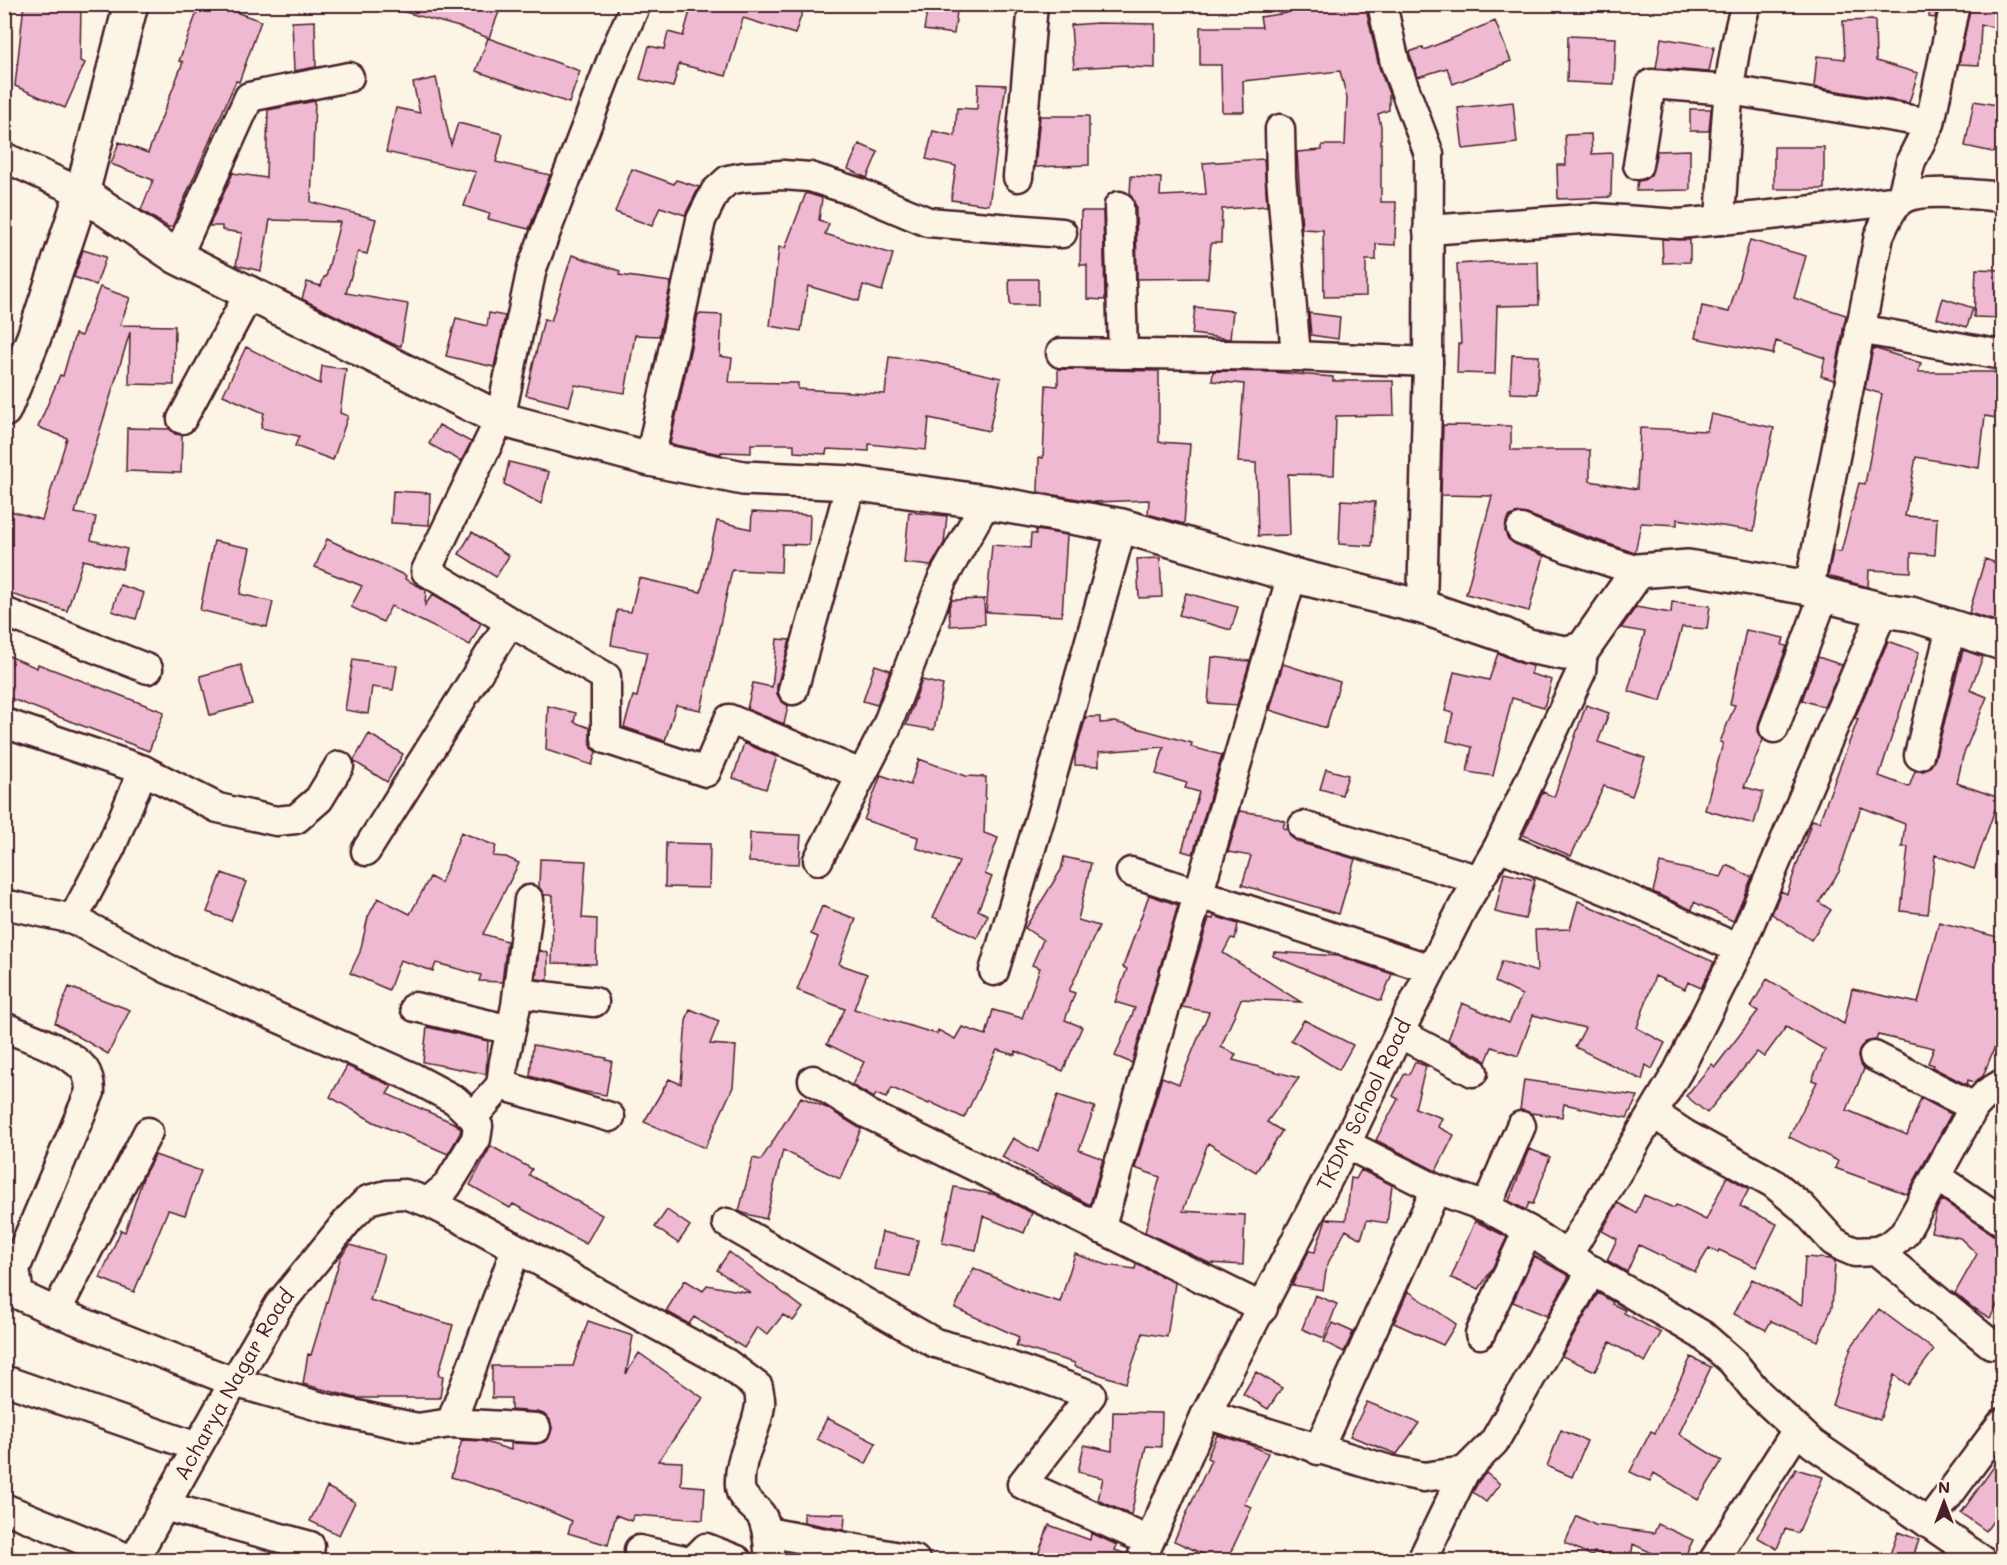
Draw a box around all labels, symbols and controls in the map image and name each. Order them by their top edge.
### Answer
street label: TKDM School Road [1309,1014,1416,1195]
street label: Acharya Nagar Road [167,1282,299,1484]
north arrow [1914,1472,1974,1532]
text: N [1938,1476,1950,1497]

